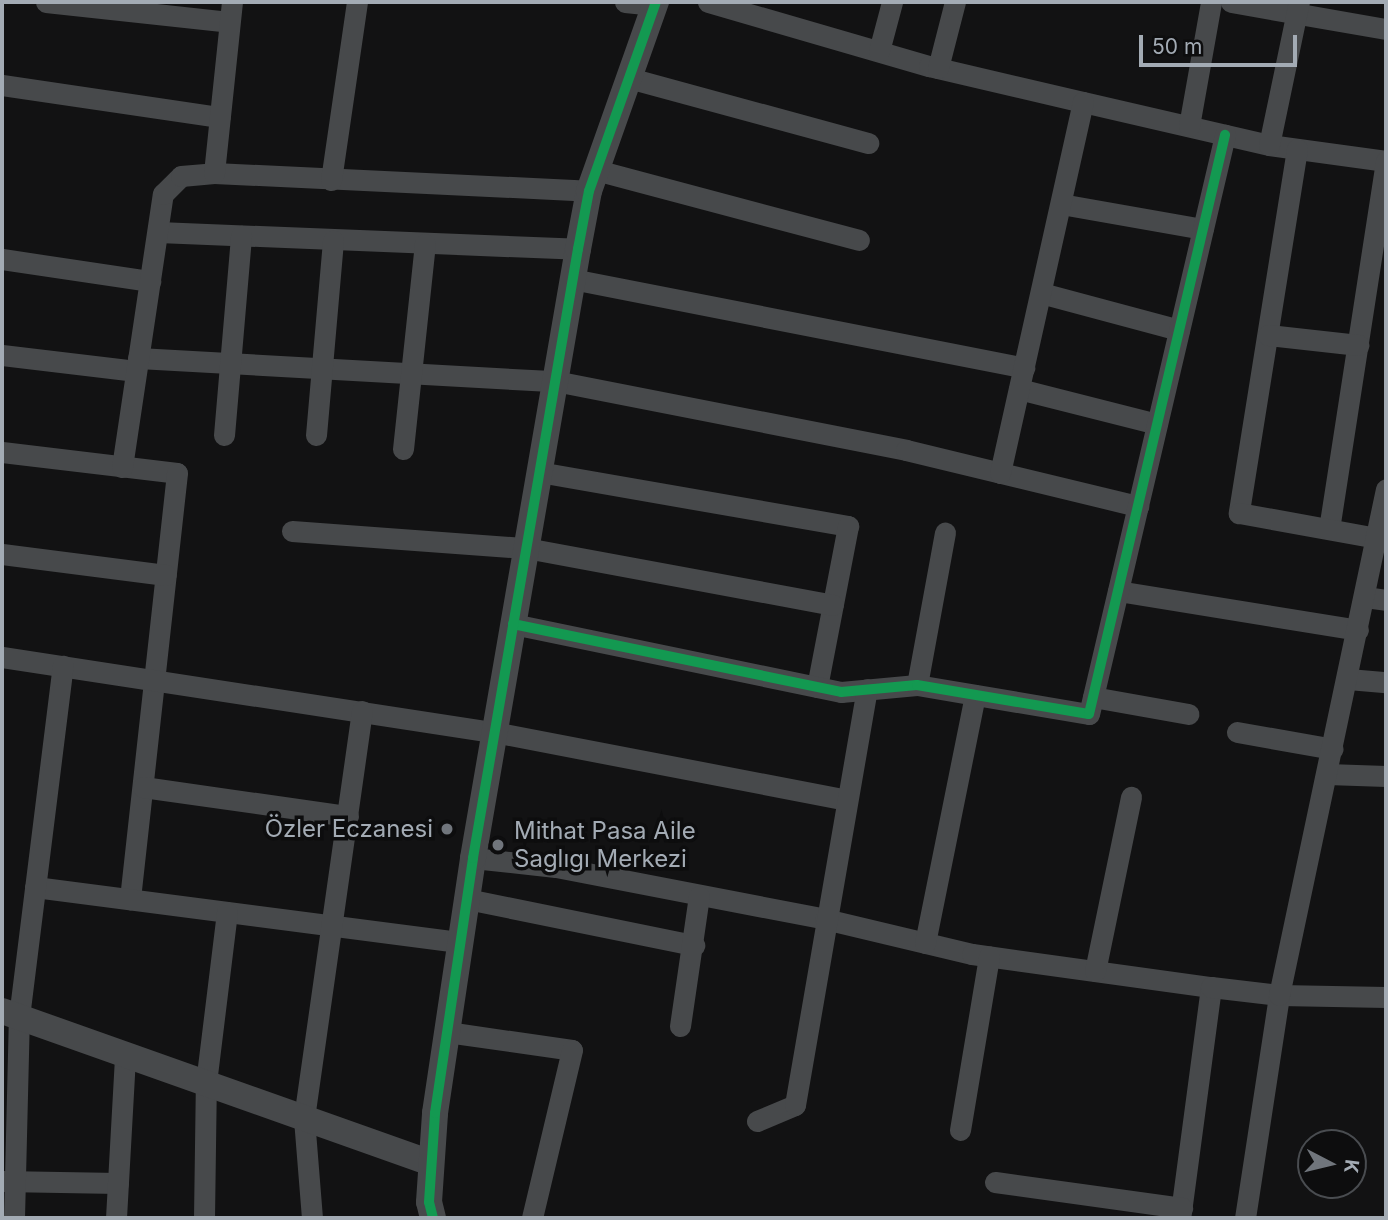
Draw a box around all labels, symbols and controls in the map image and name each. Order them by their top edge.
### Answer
scale bar [1143,21,1300,65]
text: 50 m [1152,34,1202,59]
place label: Özler Eczanesi [265,815,433,843]
place label: Mithat Pasa Aile Saglıgı Merkezi [514,817,696,873]
marker: Özler Eczanesi [439,821,455,837]
marker: Mithat Pasa Aile Saglıgı Merkezi [488,835,508,855]
north arrow [1297,1129,1367,1199]
text: K [1339,1158,1364,1175]

